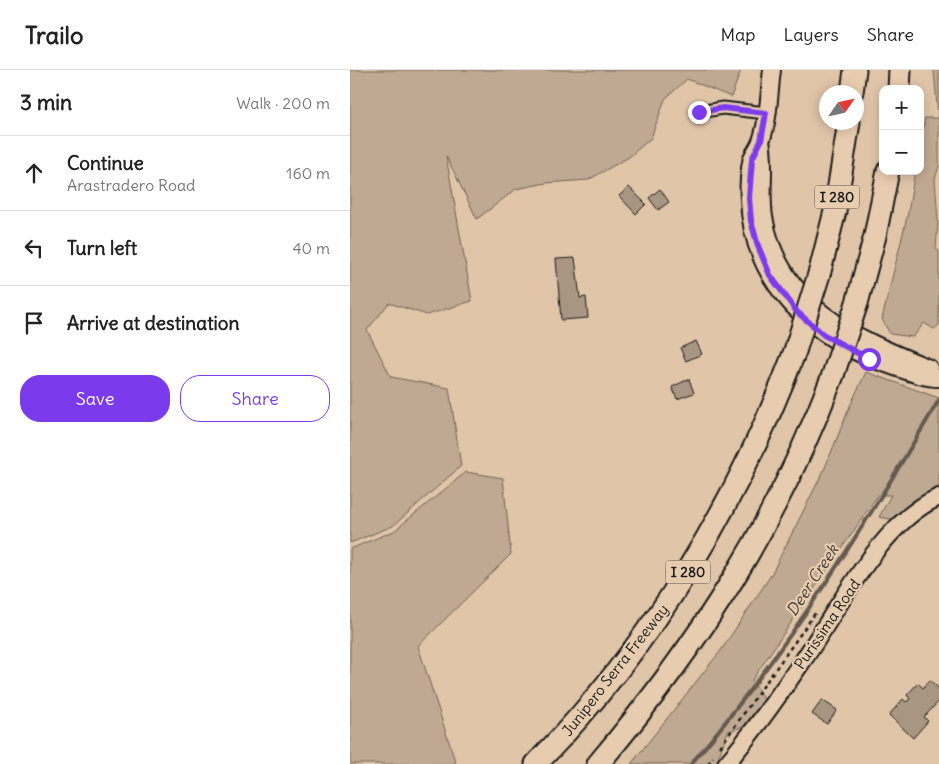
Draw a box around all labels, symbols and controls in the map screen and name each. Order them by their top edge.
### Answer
text: Trailo [25,20,83,50]
text: Map [720,23,755,46]
text: Layers [783,23,839,46]
text: Share [867,23,914,46]
north arrow [819,85,864,130]
map controls [879,85,924,175]
button: + [879,85,924,130]
text: 3 min [20,89,72,116]
text: Walk · 200 m [236,93,330,113]
route end [688,101,711,124]
button: − [879,130,924,175]
text: Continue [67,151,144,175]
icon: ahead [20,159,48,187]
text: 160 m [286,163,330,183]
text: Arastradero Road [67,175,196,195]
road number: I 280 [814,185,860,208]
icon: left [20,234,48,262]
text: Turn left [67,236,137,260]
text: 40 m [292,238,330,258]
icon: arrive [20,309,48,337]
text: Arrive at destination [67,311,240,335]
route start [858,348,881,371]
button: Save [20,375,170,422]
button: Share [180,375,330,422]
water label: Deer Creek [782,539,843,619]
road number: I 280 [666,561,710,584]
street label: Purissima Road [790,575,864,673]
street label: Junipero Serra Freeway [558,600,672,740]

